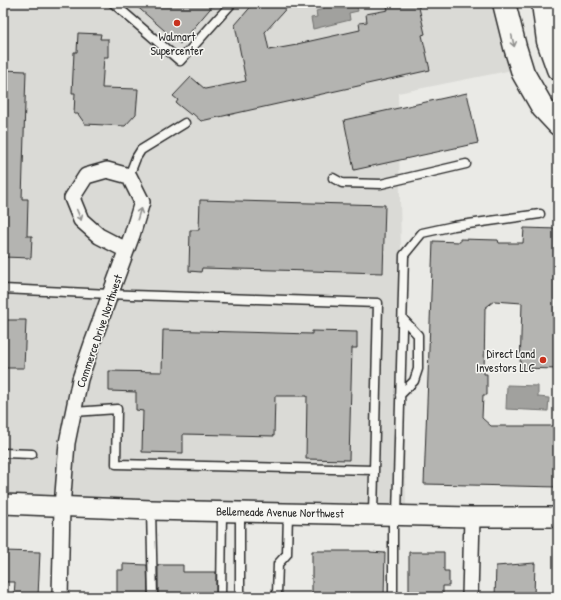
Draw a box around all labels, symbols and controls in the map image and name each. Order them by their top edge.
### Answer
marker: Walmart Supercenter [172,18,182,28]
place label: Walmart Supercenter [150,28,204,59]
one-way arrow [510,34,518,47]
one-way arrow [136,207,143,220]
one-way arrow [76,209,83,221]
street label: Commerce Drive Northwest [72,271,127,390]
place label: Direct Land Investors LLC [476,345,535,376]
marker: Direct Land Investors LLC [538,355,548,365]
street label: Bellemeade Avenue Northwest [216,502,345,522]

